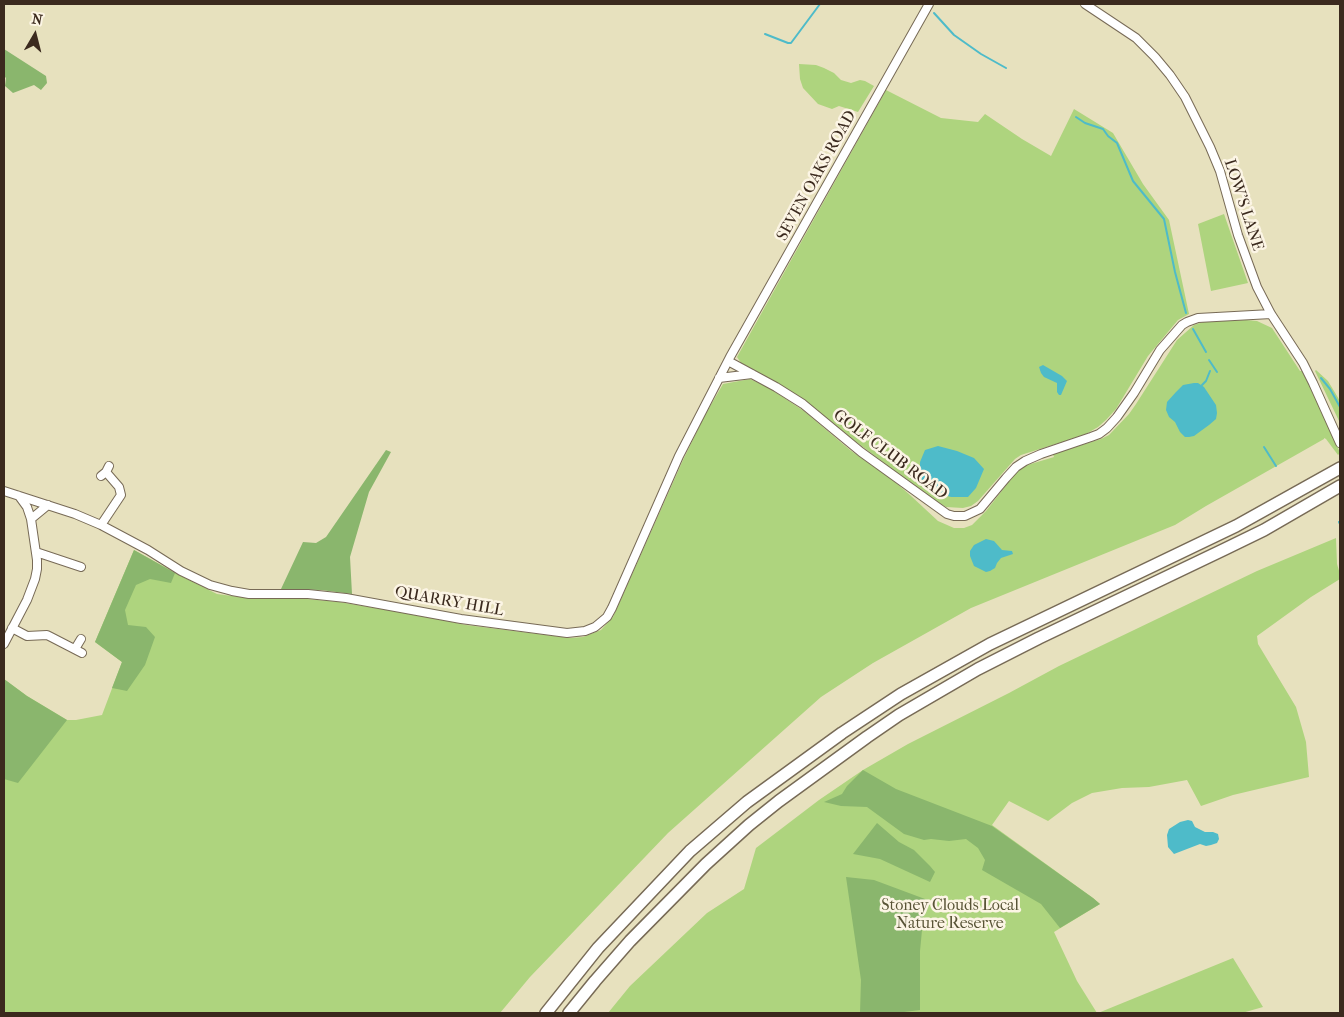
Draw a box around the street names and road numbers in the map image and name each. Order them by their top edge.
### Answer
street label: SEVEN OAKS ROAD [773,108,861,244]
street label: LOW'S LANE [1219,157,1267,253]
street label: GOLF CLUB ROAD [829,406,951,504]
street label: QUARRY HILL [393,583,505,621]

